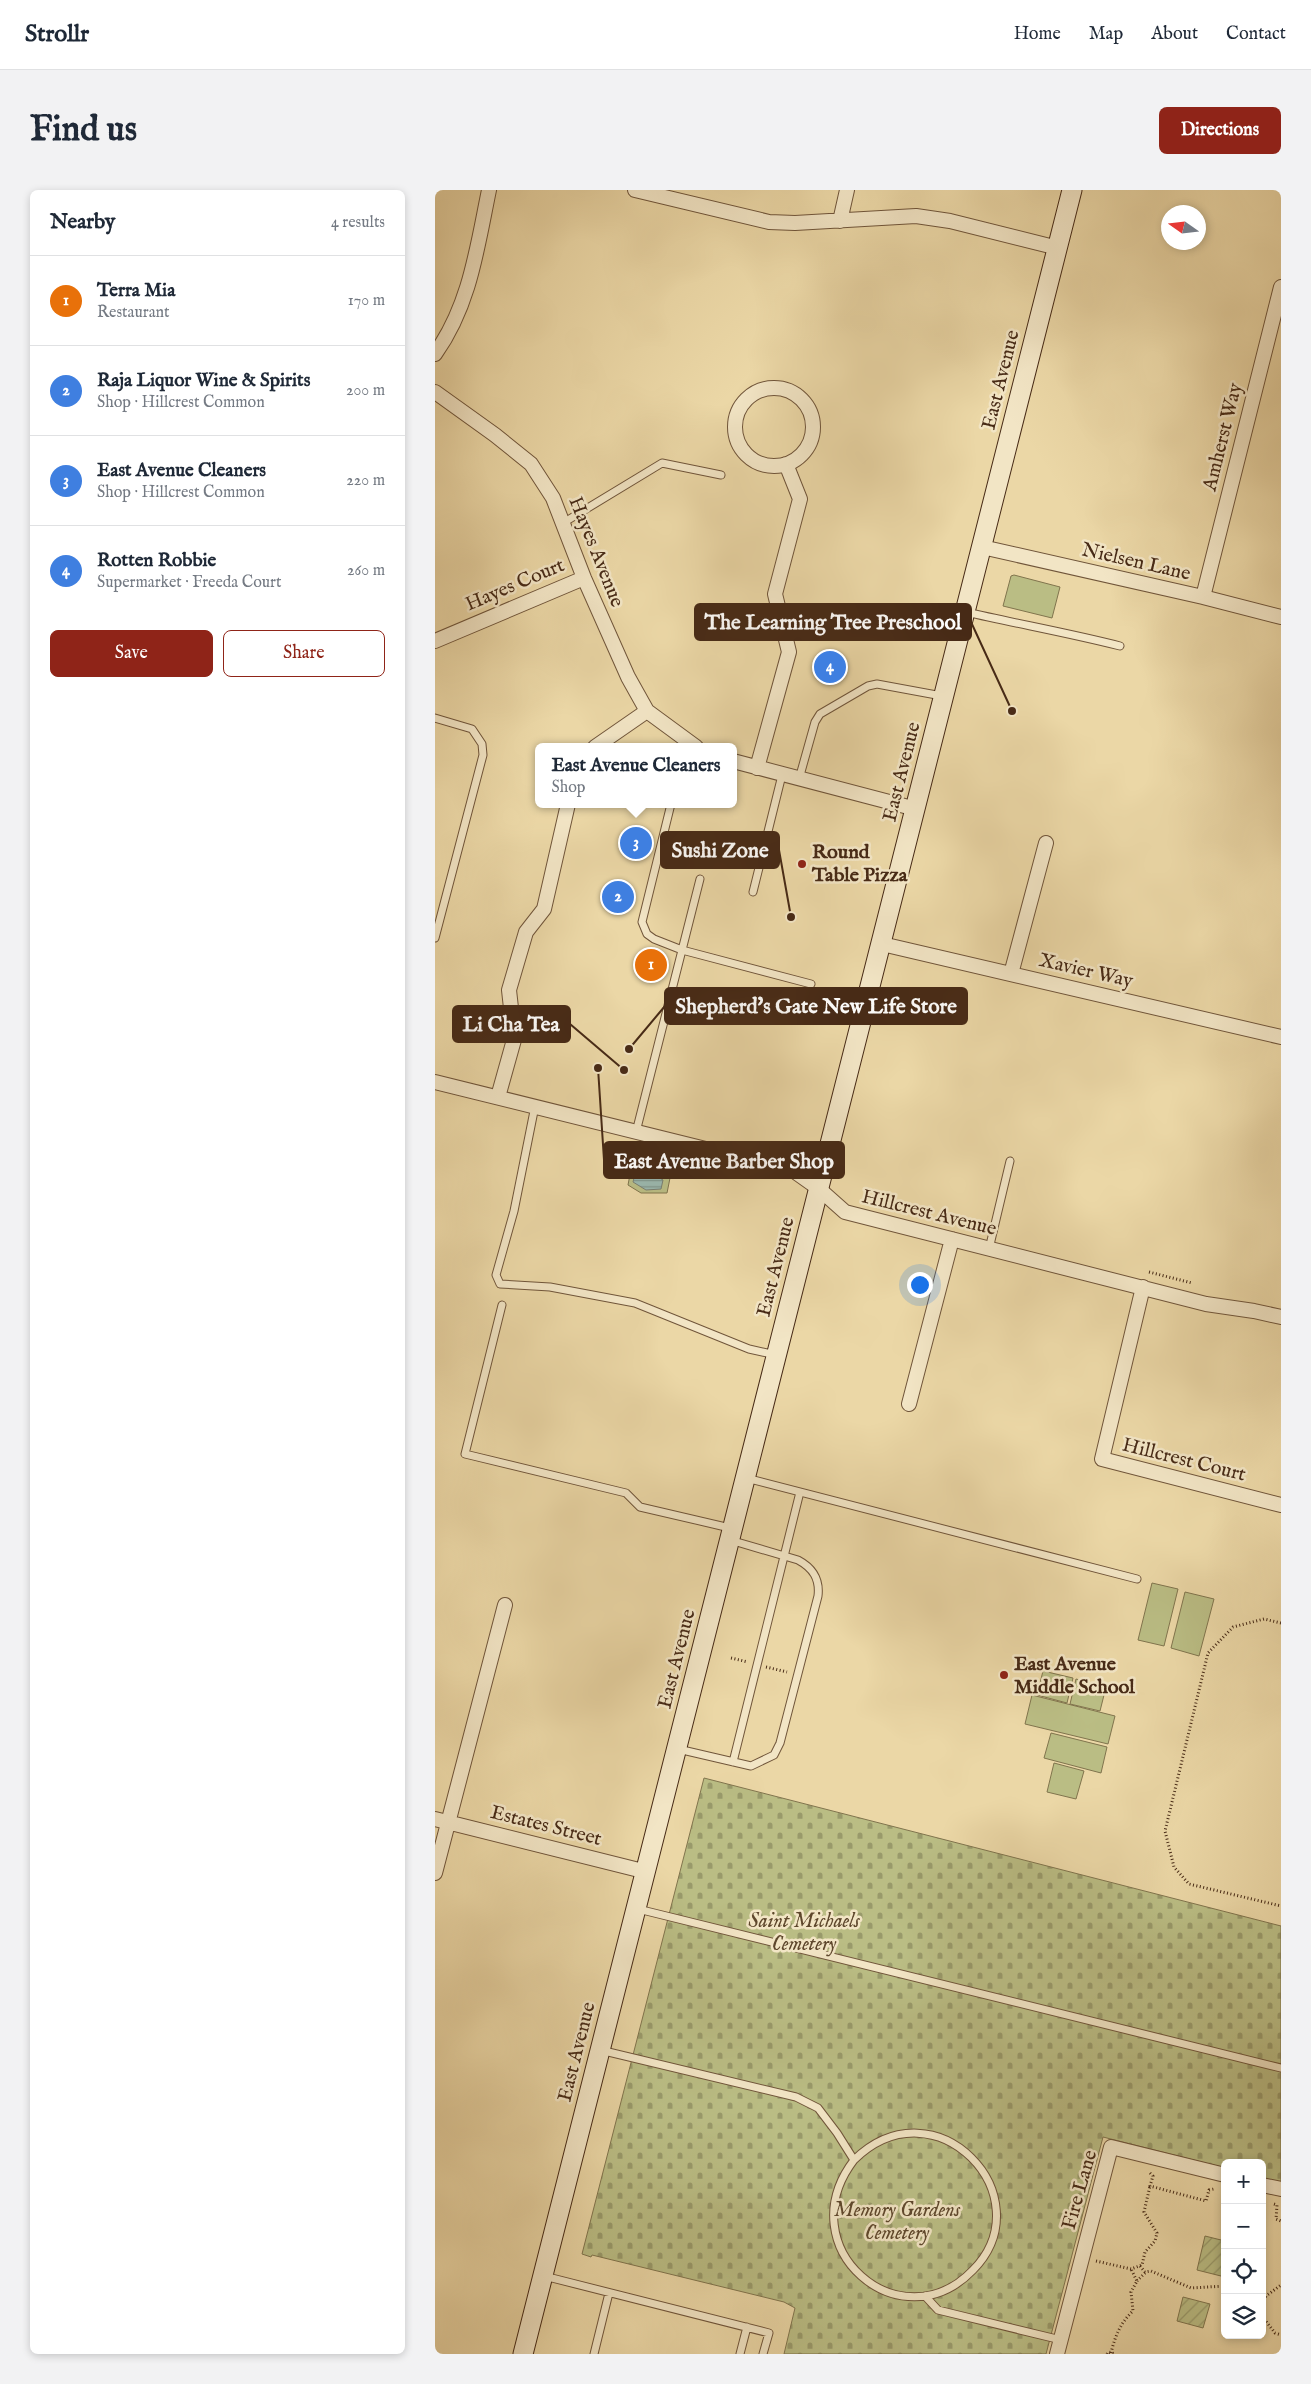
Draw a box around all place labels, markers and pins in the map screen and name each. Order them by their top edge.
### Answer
callout: The Learning Tree Preschool [695,604,971,640]
pin: 4 [814,648,846,686]
pin: 3 [620,824,652,862]
callout: Sushi Zone [661,832,779,868]
place label: Round Table Pizza [811,840,908,888]
marker: Round Table Pizza [796,858,808,870]
pin: 2 [602,878,634,916]
pin: 1 [635,946,667,984]
callout: Shepherd's Gate New Life Store [665,988,967,1024]
callout: Li Cha Tea [453,1006,570,1042]
callout: East Avenue Barber Shop [604,1142,844,1178]
place label: East Avenue Middle School [1014,1652,1135,1700]
marker: East Avenue Middle School [998,1669,1010,1681]

